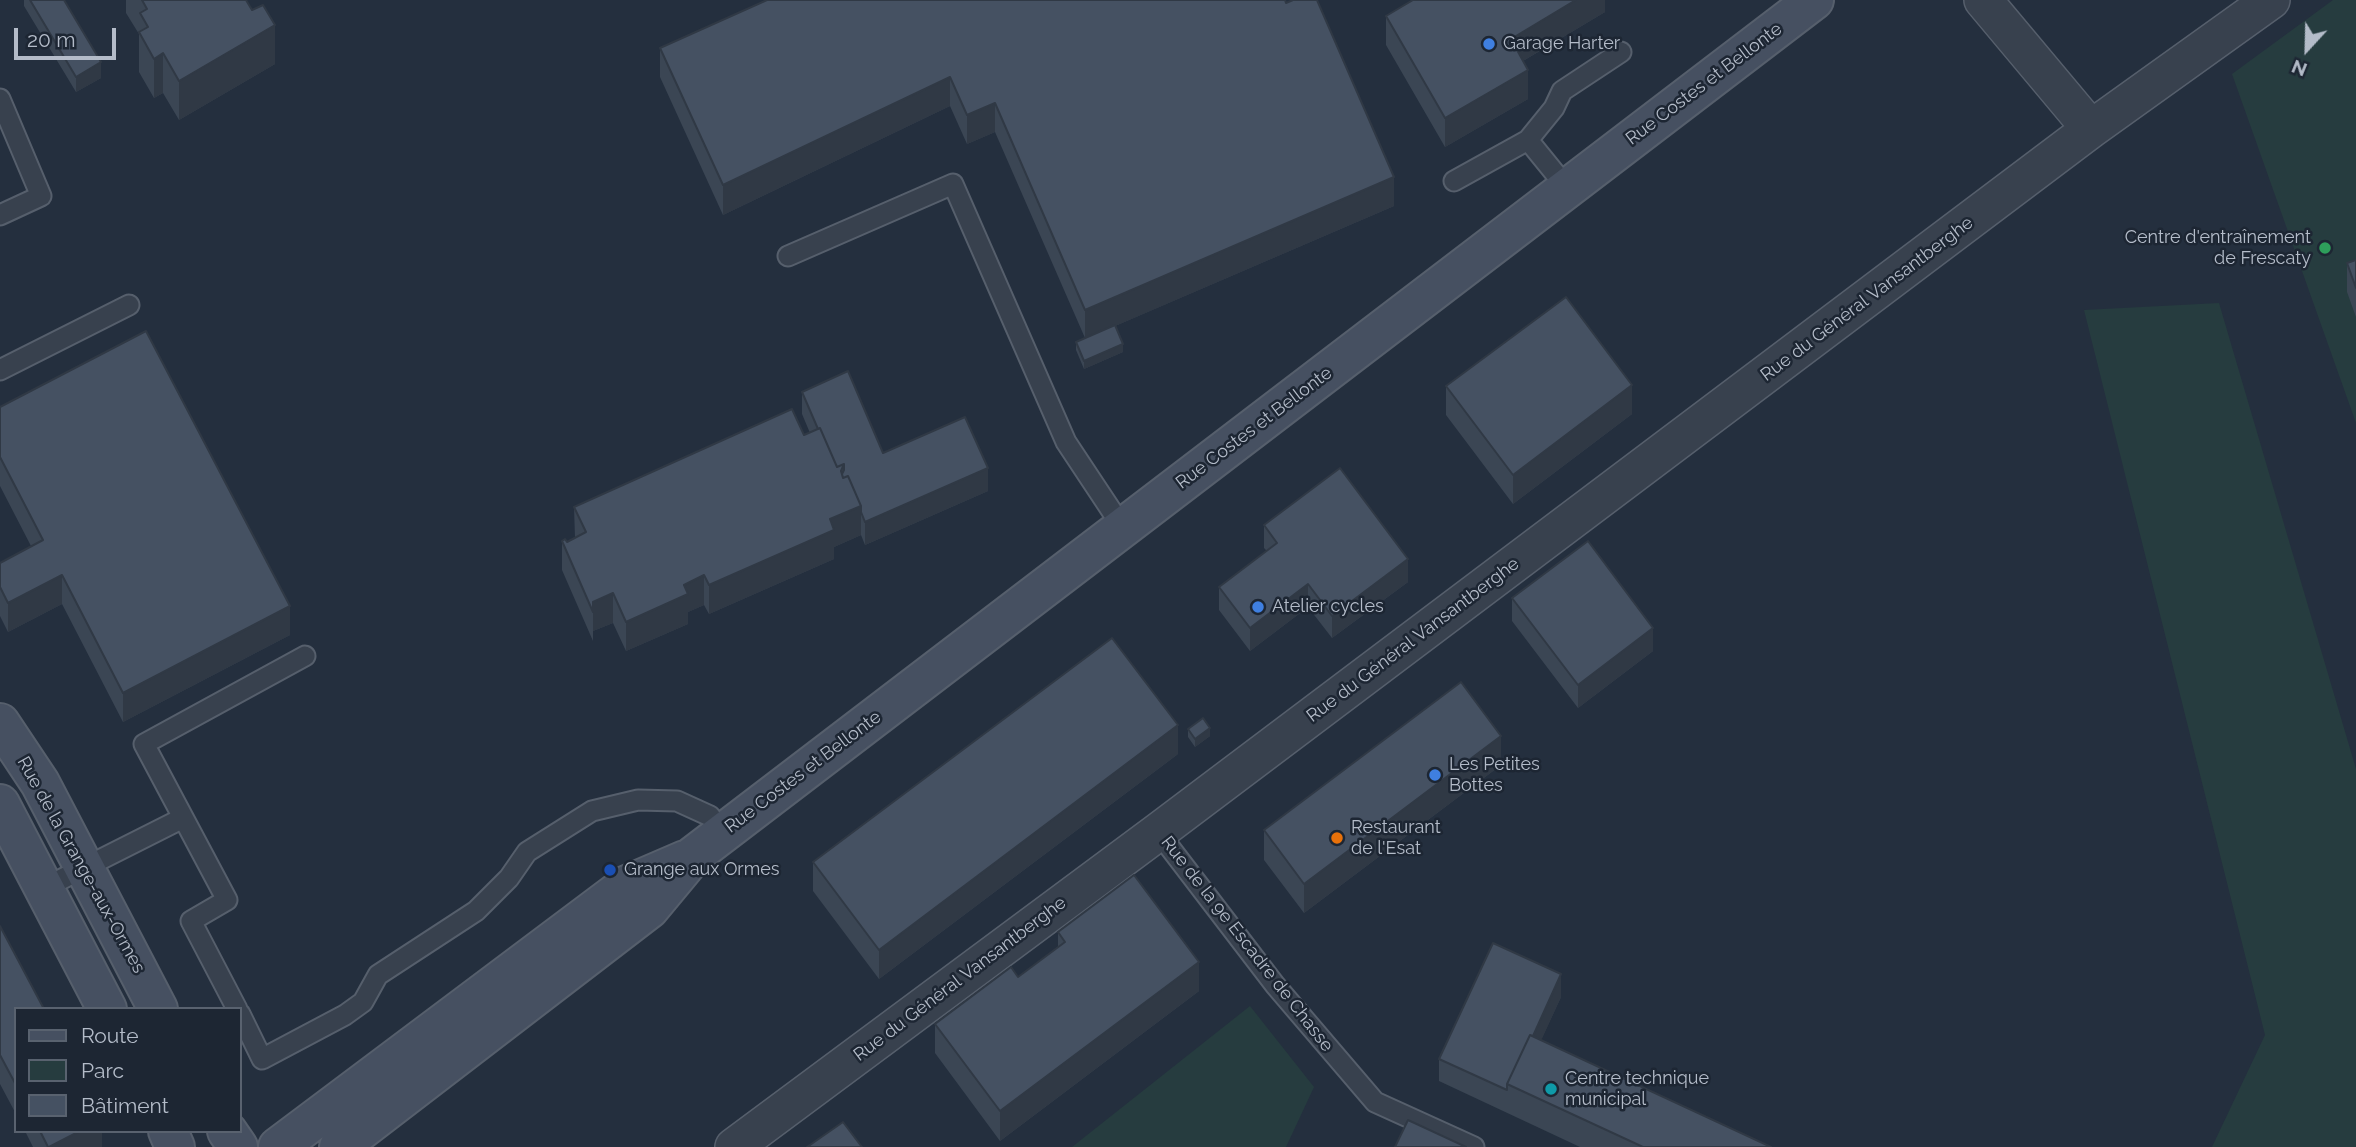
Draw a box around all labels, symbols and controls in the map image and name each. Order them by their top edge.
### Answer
scale bar [18,14,119,58]
north arrow [2272,14,2342,84]
street label: Rue Costes et Bellonte [1622,18,1786,150]
text: 20 m [27,27,75,52]
place label: Garage Harter [1503,33,1620,55]
marker: Garage Harter [1481,36,1497,52]
text: N [2288,56,2310,81]
street label: Rue du Général Vansantberghe [1756,212,1978,386]
place label: Centre d'entraînement de Frescaty [2125,227,2311,270]
marker: Centre d'entraînement de Frescaty [2317,240,2333,256]
street label: Rue Costes et Bellonte [1172,362,1336,494]
street label: Rue du Général Vansantberghe [1302,553,1524,727]
place label: Atelier cycles [1272,596,1384,618]
marker: Atelier cycles [1250,599,1266,615]
street label: Rue Costes et Bellonte [721,706,885,838]
street label: Rue de la Grange-aux-Ormes [12,753,150,977]
place label: Les Petites Bottes [1449,754,1540,796]
marker: Les Petites Bottes [1427,767,1443,783]
place label: Restaurant de l'Esat [1351,817,1441,860]
marker: Restaurant de l'Esat [1329,830,1345,846]
street label: Rue de la 9e Escadre de Chasse [1156,832,1338,1056]
place label: Grange aux Ormes [624,859,779,881]
marker: Grange aux Ormes [602,862,618,878]
street label: Rue du Général Vansantberghe [849,892,1071,1066]
legend [14,1007,242,1133]
text: Route [81,1023,139,1048]
text: Parc [81,1058,124,1083]
place label: Centre technique municipal [1565,1068,1709,1110]
marker: Centre technique municipal [1543,1081,1559,1097]
text: Bâtiment [81,1093,169,1118]

